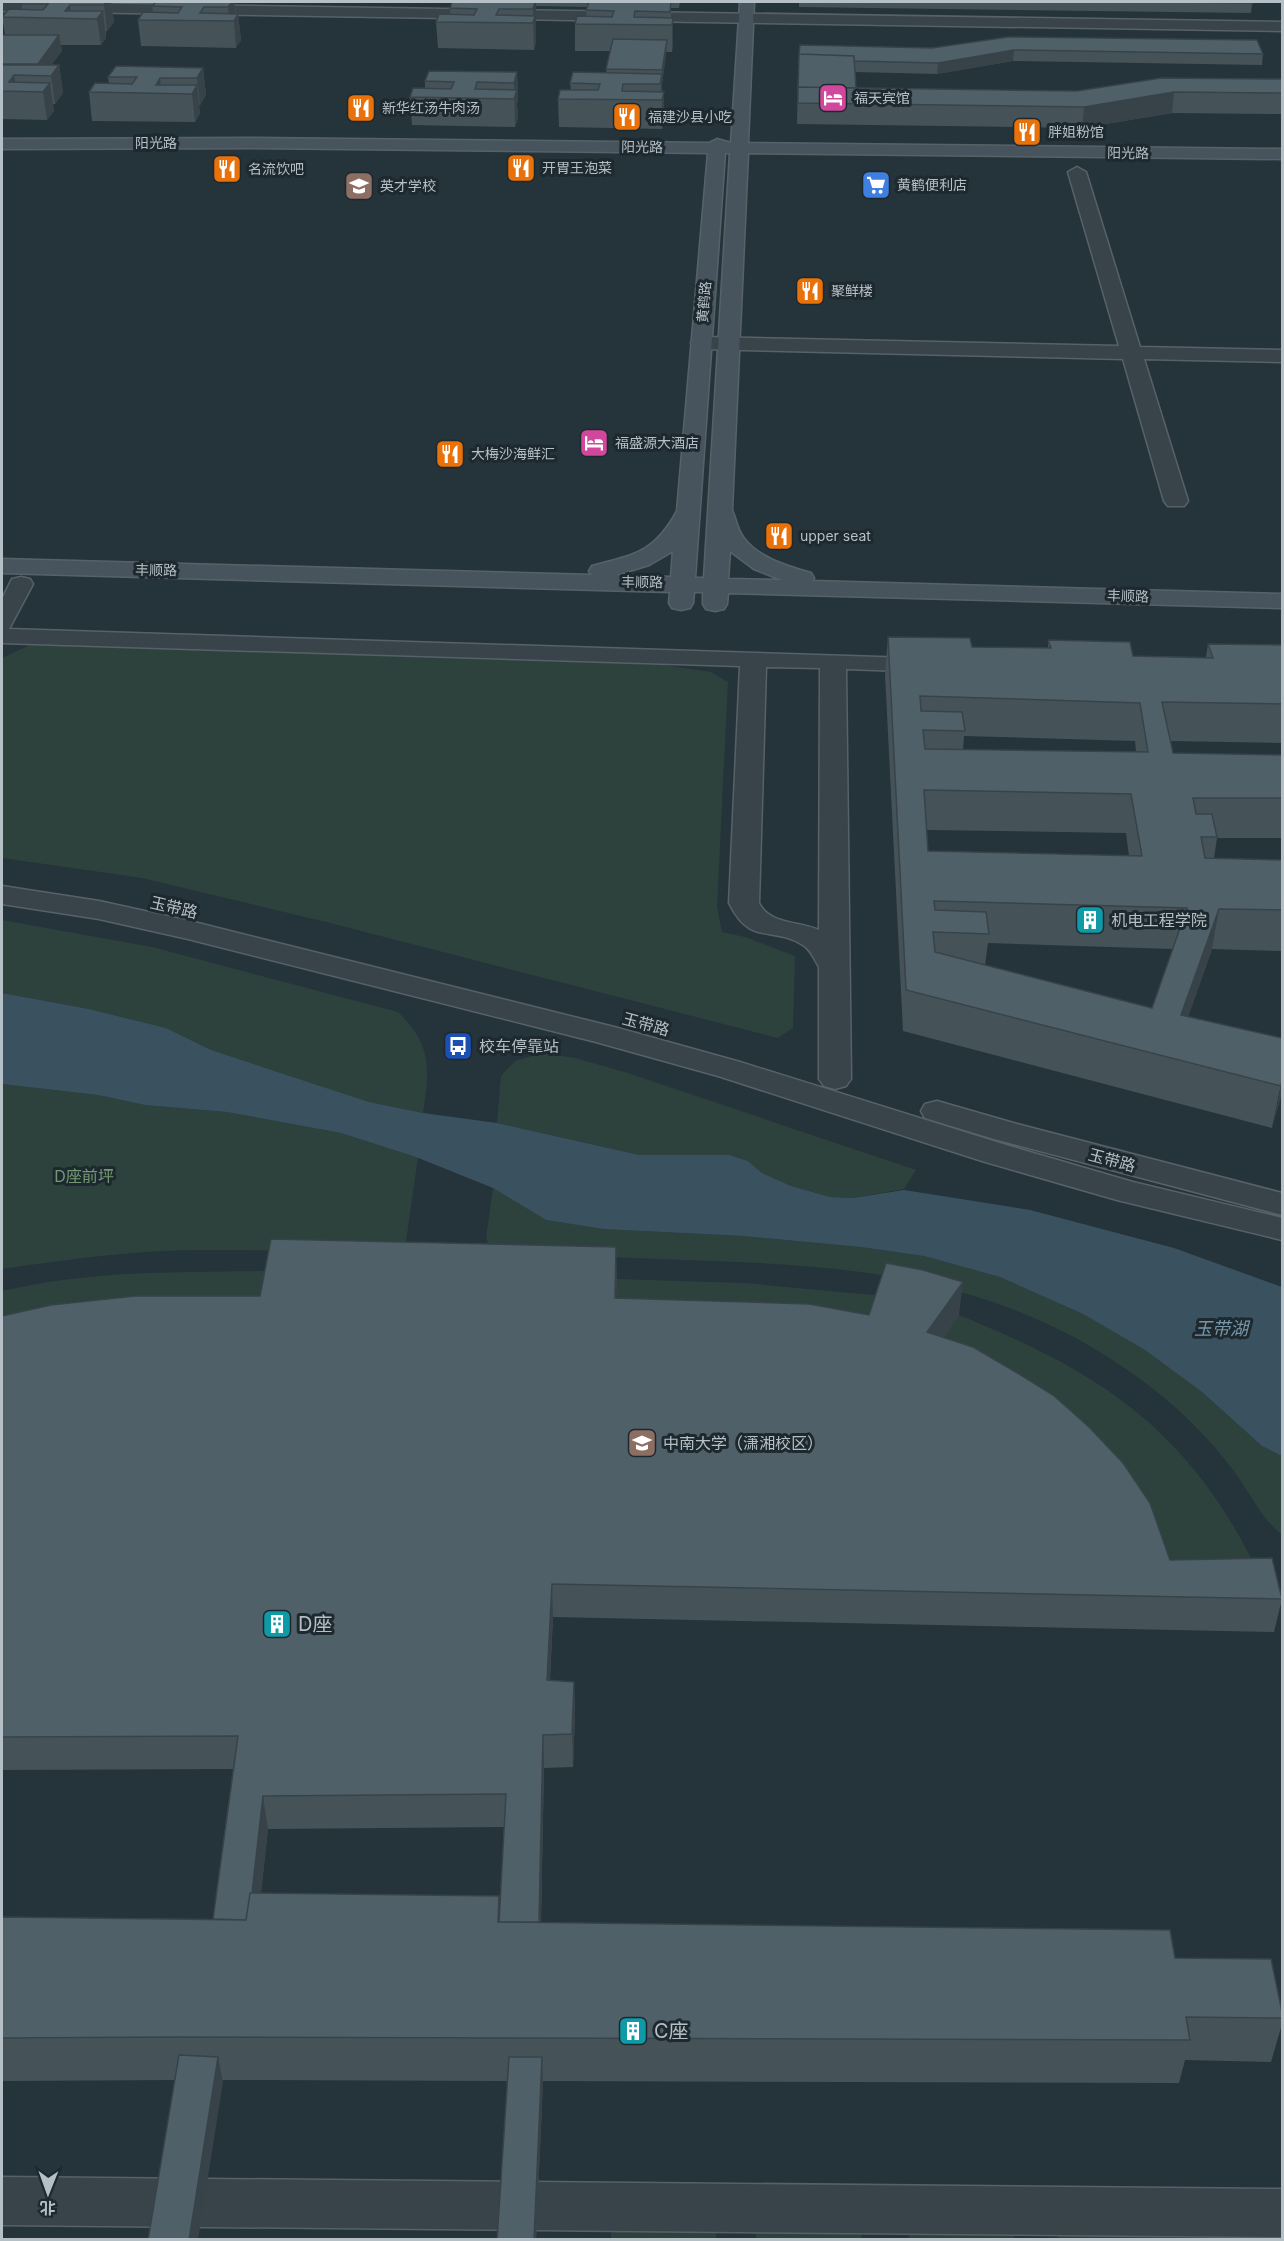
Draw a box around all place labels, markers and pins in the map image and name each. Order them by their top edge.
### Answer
hotel icon: 福天宾馆 [817,82,849,114]
place label: 福天宾馆 [854,89,910,106]
restaurant icon: 新华红汤牛肉汤 [345,92,377,124]
place label: 新华红汤牛肉汤 [382,99,480,116]
restaurant icon: 福建沙县小吃 [611,101,643,133]
place label: 福建沙县小吃 [648,108,732,125]
restaurant icon: 胖姐粉馆 [1011,116,1043,148]
place label: 胖姐粉馆 [1048,123,1104,140]
restaurant icon: 开胃王泡菜 [505,152,537,184]
restaurant icon: 名流饮吧 [211,153,243,185]
place label: 开胃王泡菜 [542,159,612,176]
place label: 名流饮吧 [248,160,304,177]
supermarket icon: 黄鹤便利店 [860,169,892,201]
school or university icon: 英才学校 [343,170,375,202]
place label: 黄鹤便利店 [897,176,967,193]
place label: 英才学校 [380,177,436,194]
restaurant icon: 聚鲜楼 [794,275,826,307]
place label: 聚鲜楼 [831,282,873,299]
hotel icon: 福盛源大酒店 [578,427,610,459]
place label: 福盛源大酒店 [615,434,699,451]
restaurant icon: 大梅沙海鲜汇 [434,438,466,470]
place label: 大梅沙海鲜汇 [471,445,555,462]
restaurant icon: upper seat [763,520,795,552]
place label: upper seat [800,527,871,544]
building icon: 机电工程学院 [1074,904,1106,936]
place label: 机电工程学院 [1111,910,1207,930]
bus stop icon: 校车停靠站 [442,1030,474,1062]
place label: 校车停靠站 [479,1036,559,1056]
school or university icon: 中南大学（潇湘校区） [626,1427,658,1459]
place label: 中南大学（潇湘校区） [663,1433,823,1453]
building icon: D座 [261,1608,293,1640]
place label: D座 [298,1612,332,1636]
building icon: C座 [617,2015,649,2047]
place label: C座 [654,2019,689,2043]

